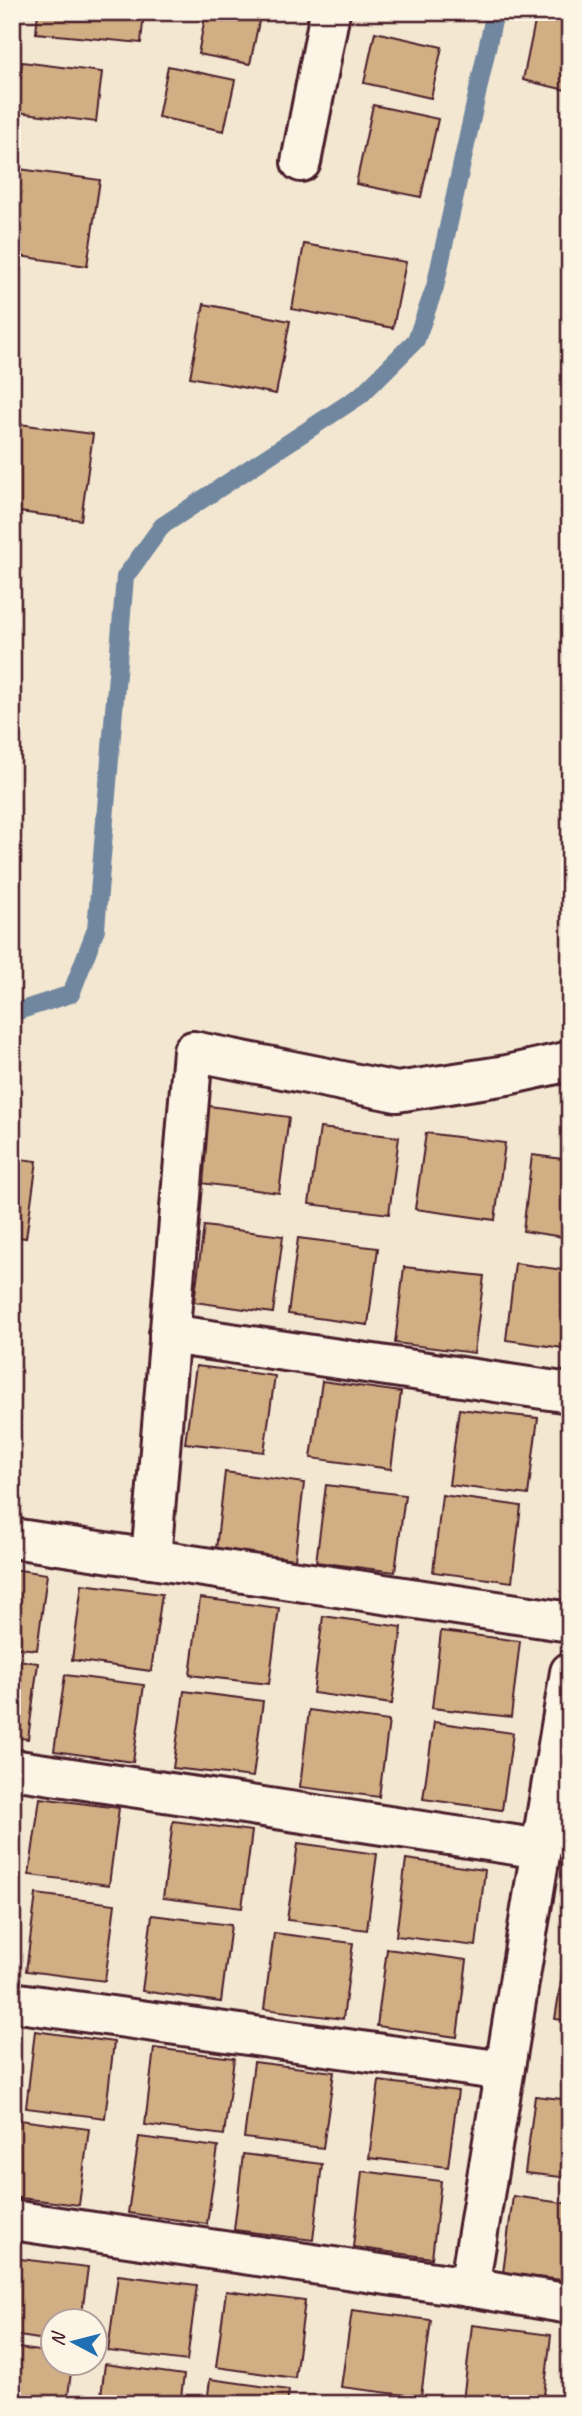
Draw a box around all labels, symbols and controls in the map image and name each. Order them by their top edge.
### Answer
north arrow [38,2308,108,2378]
text: N [45,2330,71,2347]

